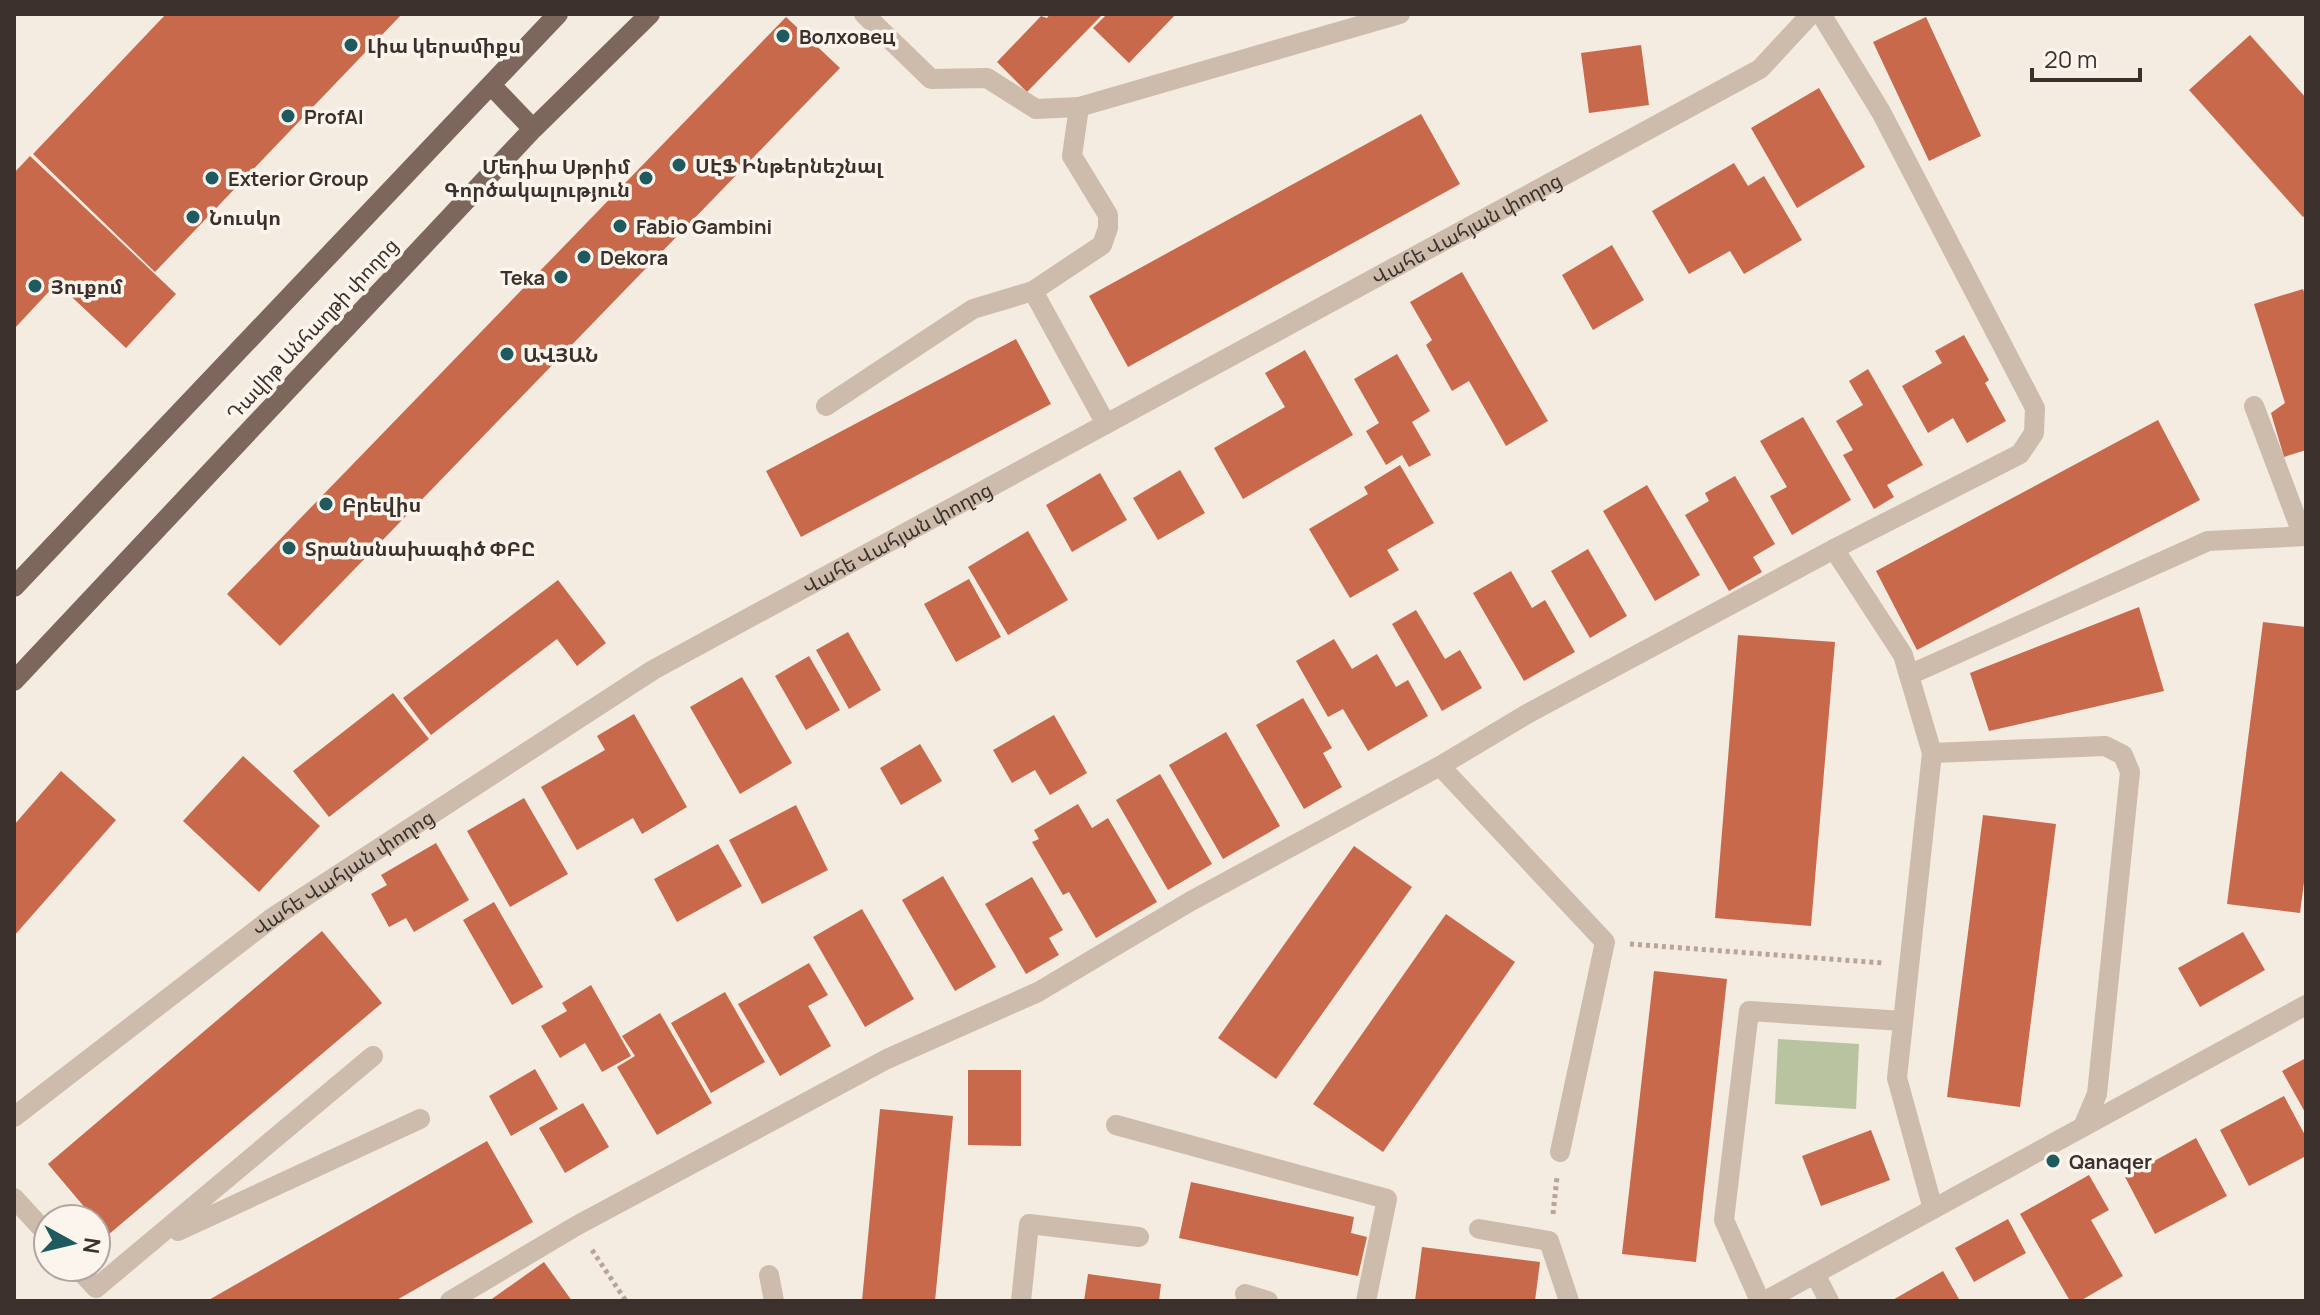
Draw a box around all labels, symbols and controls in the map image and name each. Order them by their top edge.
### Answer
place label: Волховец [799,23,895,50]
marker: Волховец [774,27,792,45]
place label: Լիա կերամիքս [367,32,521,59]
scale bar [2032,32,2140,82]
marker: Լիա կերամիքս [342,36,360,54]
text: 20 m [2044,42,2097,75]
place label: ProfAl [304,103,364,130]
marker: ProfAl [279,107,297,125]
place label: ՍԷՖ Ինթերնեշնալ [695,152,884,179]
place label: Մեդիա Սթրիմ Գործակալություն [444,153,631,203]
marker: ՍԷՖ Ինթերնեշնալ [670,156,688,174]
place label: Exterior Group [228,165,368,192]
street label: Վահե Վահյան փողոց [1367,166,1566,291]
marker: Exterior Group [203,169,221,187]
marker: Մեդիա Սթրիմ Գործակալություն [637,169,655,187]
place label: Նուսկո [209,204,281,231]
marker: Նուսկո [184,208,202,226]
place label: Fabio Gambini [636,213,772,240]
marker: Fabio Gambini [611,217,629,235]
street label: Դավիթ Անհաղթի փողոց [220,232,404,426]
place label: Dekora [600,244,668,271]
marker: Dekora [575,248,593,266]
place label: Teka [500,264,545,291]
marker: Teka [552,268,570,286]
place label: Յուքոմ [51,273,123,300]
marker: Յուքոմ [26,277,44,295]
place label: ԱՎՅԱՆ [523,341,599,368]
marker: ԱՎՅԱՆ [498,345,516,363]
street label: Վահե Վահյան փողոց [797,475,997,600]
place label: Բրեվիս [342,491,421,518]
marker: Բրեվիս [317,495,335,513]
place label: Տրանսնախագիծ ՓԲԸ [305,535,535,562]
marker: Տրանսնախագիծ ՓԲԸ [280,539,298,557]
street label: Վահե Վահյան փողոց [246,803,439,942]
place label: Qanaqer [2069,1148,2152,1175]
marker: Qanaqer [2044,1152,2062,1170]
north arrow [32,1203,112,1283]
text: N [76,1236,108,1256]

